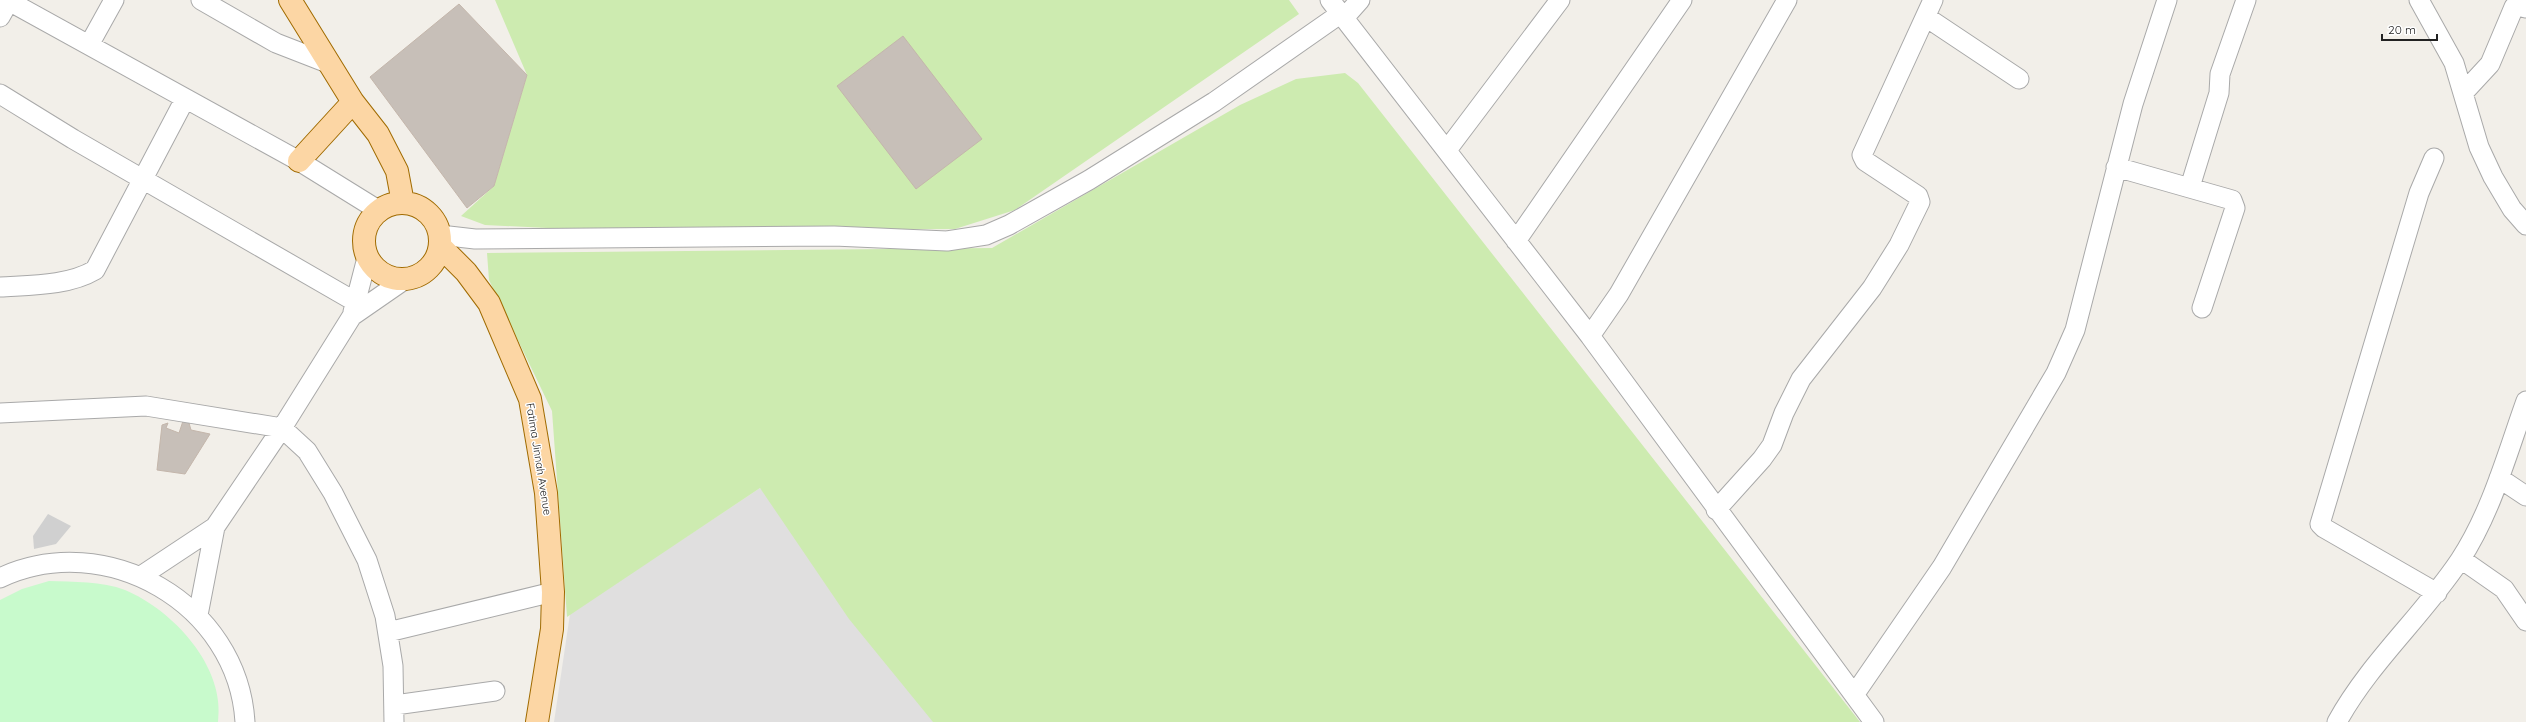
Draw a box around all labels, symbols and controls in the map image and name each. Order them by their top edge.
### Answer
scale bar [2382,16,2437,42]
text: 20 m [2388,22,2416,37]
street label: Fatima Jinnah Avenue [523,402,555,516]

